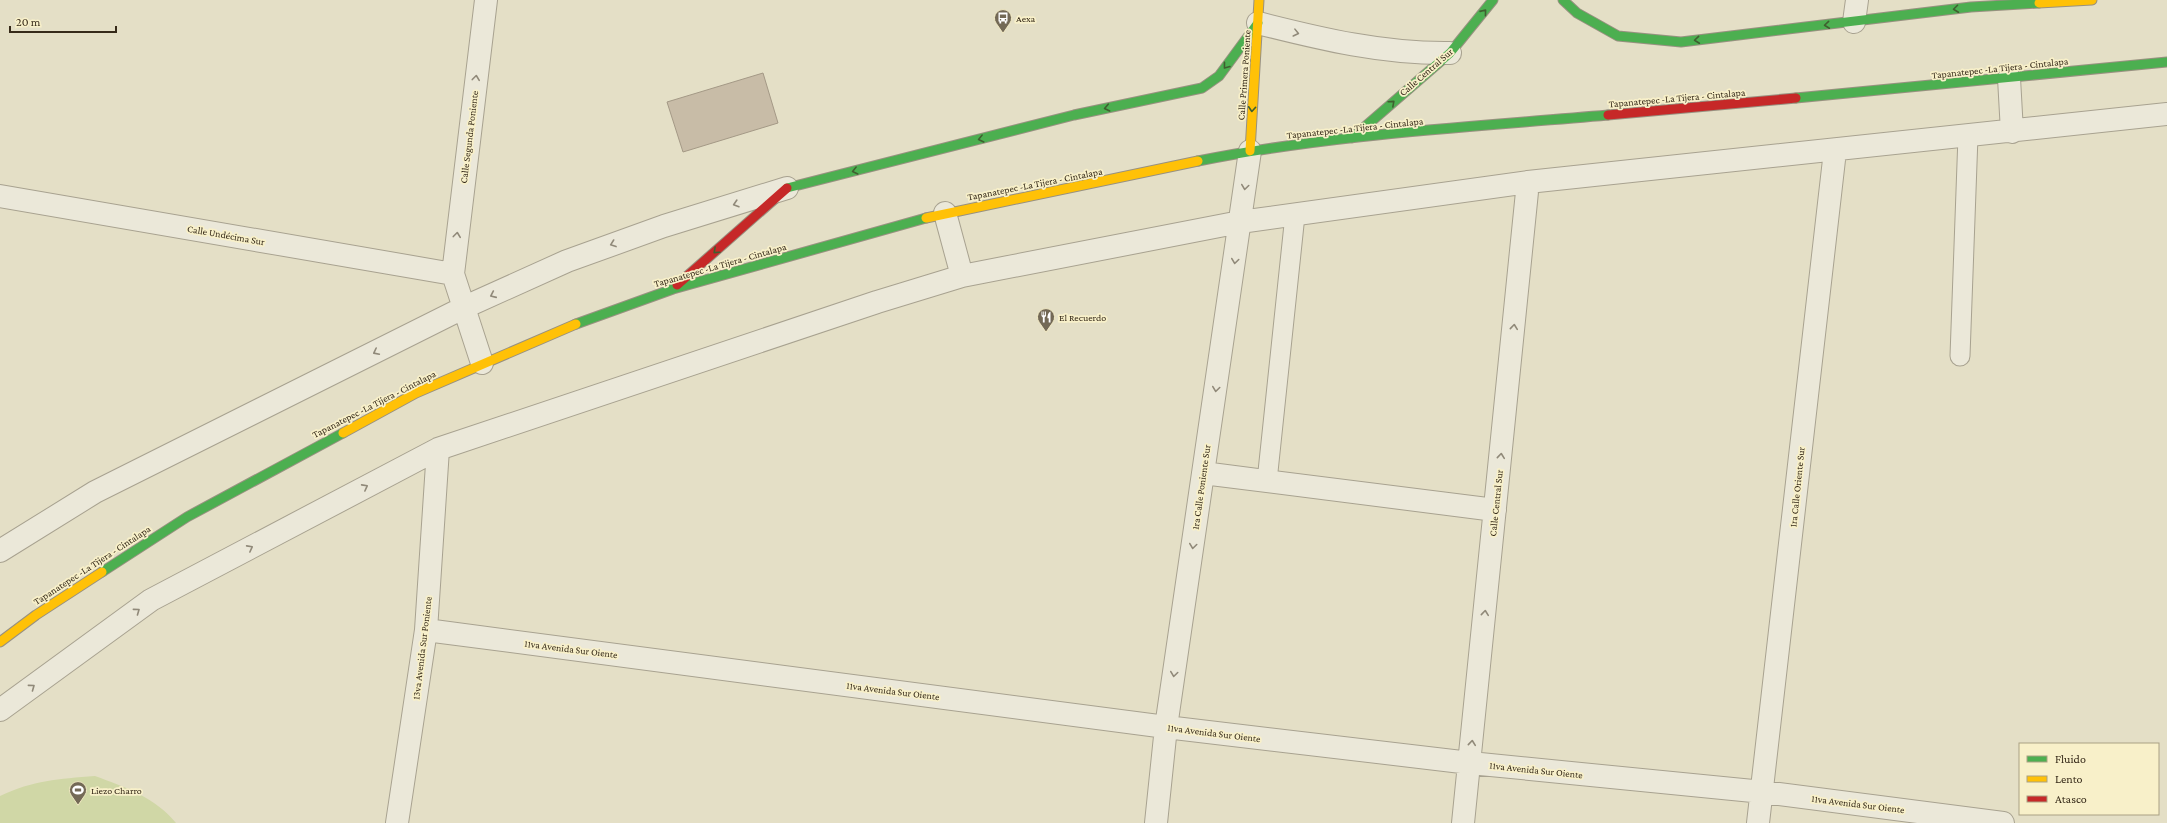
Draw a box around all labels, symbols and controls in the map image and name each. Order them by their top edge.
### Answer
one-way arrow [1952,4,1959,13]
scale bar [10,8,116,34]
bus stop icon: Aexa [993,8,1013,33]
one-way arrow [1479,9,1486,16]
place label: Aexa [1016,13,1036,24]
text: 20 m [16,15,41,29]
one-way arrow [1823,20,1830,29]
one-way arrow [1292,28,1299,37]
street label: Calle Primera Poniente [1235,29,1253,121]
one-way arrow [1694,35,1700,44]
street label: Calle Central Sur [1397,46,1455,98]
street label: Tapanatepec -La Tijera - Cintalapa [1931,55,2069,82]
one-way arrow [1224,61,1231,68]
one-way arrow [471,75,480,81]
street label: Tapanatepec -La Tijera - Cintalapa [1608,87,1746,110]
street label: Calle Segunda Poniente [458,89,480,184]
one-way arrow [1387,100,1395,107]
one-way arrow [1104,104,1110,112]
one-way arrow [1248,106,1257,112]
street label: Tapanatepec -La Tijera - Cintalapa [1286,115,1424,142]
one-way arrow [978,134,984,142]
street label: Tapanatepec -La Tijera - Cintalapa [967,165,1104,203]
one-way arrow [852,166,858,174]
one-way arrow [1241,184,1250,190]
one-way arrow [733,199,740,208]
street label: Calle Undécima Sur [186,223,266,247]
one-way arrow [452,232,461,238]
one-way arrow [609,240,616,248]
street label: Tapanatepec -La Tijera - Cintalapa [653,241,788,290]
one-way arrow [713,246,720,253]
one-way arrow [1231,258,1240,264]
one-way arrow [489,290,497,298]
restaurant icon: El Recuerdo [1036,307,1056,332]
place label: El Recuerdo [1059,312,1106,323]
one-way arrow [1509,324,1518,330]
one-way arrow [373,347,380,355]
street label: Tapanatepec -La Tijera - Cintalapa [310,368,438,441]
one-way arrow [1212,386,1221,392]
street label: 1ra Calle Poniente Sur [1190,443,1212,530]
street label: 1ra Calle Oriente Sur [1787,446,1807,528]
one-way arrow [1496,453,1505,459]
street label: Calle Central Sur [1487,469,1505,537]
one-way arrow [361,485,368,492]
street label: Tapanatepec -La Tijera - Cintalapa [31,523,153,608]
one-way arrow [1189,543,1198,549]
one-way arrow [246,545,254,553]
street label: 13va Avenida Sur Poniente [410,595,434,700]
one-way arrow [132,609,139,616]
one-way arrow [1481,610,1490,616]
street label: 11va Avenida Sur Oiente [524,638,619,660]
one-way arrow [1170,671,1179,677]
street label: 11va Avenida Sur Oiente [846,680,941,702]
one-way arrow [27,685,34,692]
street label: 11va Avenida Sur Oiente [1167,722,1262,744]
one-way arrow [1468,739,1477,746]
legend [2019,743,2159,815]
text: Fluido [2055,752,2086,766]
street label: 11va Avenida Sur Oiente [1489,760,1584,780]
text: Lento [2055,772,2083,786]
sports icon: Liezo Charro [68,780,88,805]
place label: Liezo Charro [91,785,142,796]
text: Atasco [2055,792,2087,806]
street label: 11va Avenida Sur Oiente [1811,793,1906,815]

